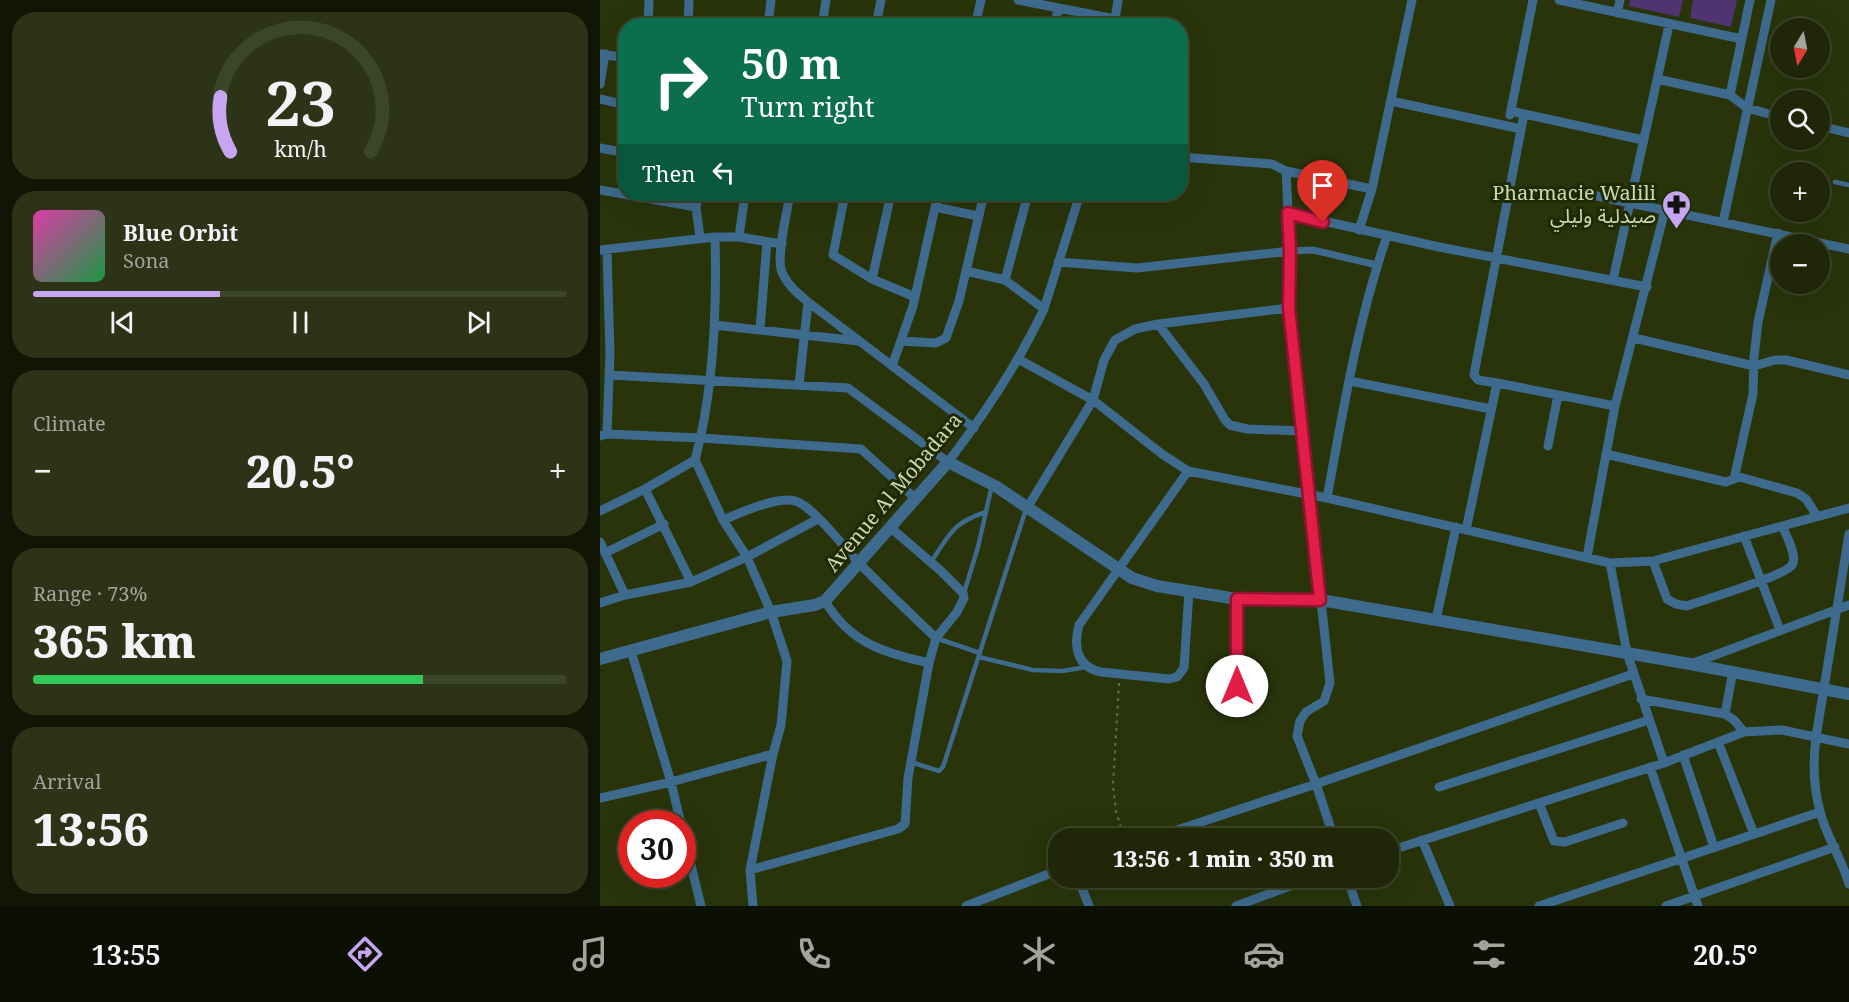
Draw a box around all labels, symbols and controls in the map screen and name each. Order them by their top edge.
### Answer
north arrow [1770,18,1830,78]
map controls [1770,18,1830,294]
text: 50 m [741,34,841,91]
icon: right [642,42,720,120]
text: 23 [265,60,335,145]
text: Turn right [741,88,874,125]
button: search [1770,90,1830,150]
text: km/h [274,135,327,164]
icon: left [707,156,740,189]
text: Then [642,158,695,188]
pin [1297,160,1348,222]
button: + [1770,162,1830,222]
icon: arrive [1306,169,1339,202]
place label: Pharmacie Walili صيدلية وليلي [1492,179,1657,231]
pharmacy icon: Pharmacie Walili صيدلية وليلي [1661,188,1693,230]
text: Blue Orbit [123,217,238,247]
button: − [1770,234,1830,294]
text: Sona [123,247,170,274]
icon: previous [106,306,139,339]
icon: pause [284,306,317,339]
icon: next [462,306,495,339]
street label: Avenue Al Mobadara [818,407,968,577]
text: Climate [33,410,106,437]
text: 20.5° [246,440,355,501]
text: − [33,448,52,493]
text: + [549,448,567,493]
text: Range · 73% [33,580,147,607]
text: 365 km [33,610,196,671]
position arrow [1205,654,1269,718]
text: Arrival [33,768,101,795]
text: 13:56 [33,798,149,859]
speed limit sign: 30 [618,810,696,888]
text: 13:56 · 1 min · 350 m [1113,843,1334,873]
icon: directions [344,933,386,975]
icon: music [569,933,611,975]
icon: phone [793,933,835,975]
icon: climate [1018,933,1060,975]
icon: car [1243,933,1285,975]
icon: filters [1468,933,1510,975]
text: 13:55 [91,936,161,973]
text: 20.5° [1693,936,1758,973]

